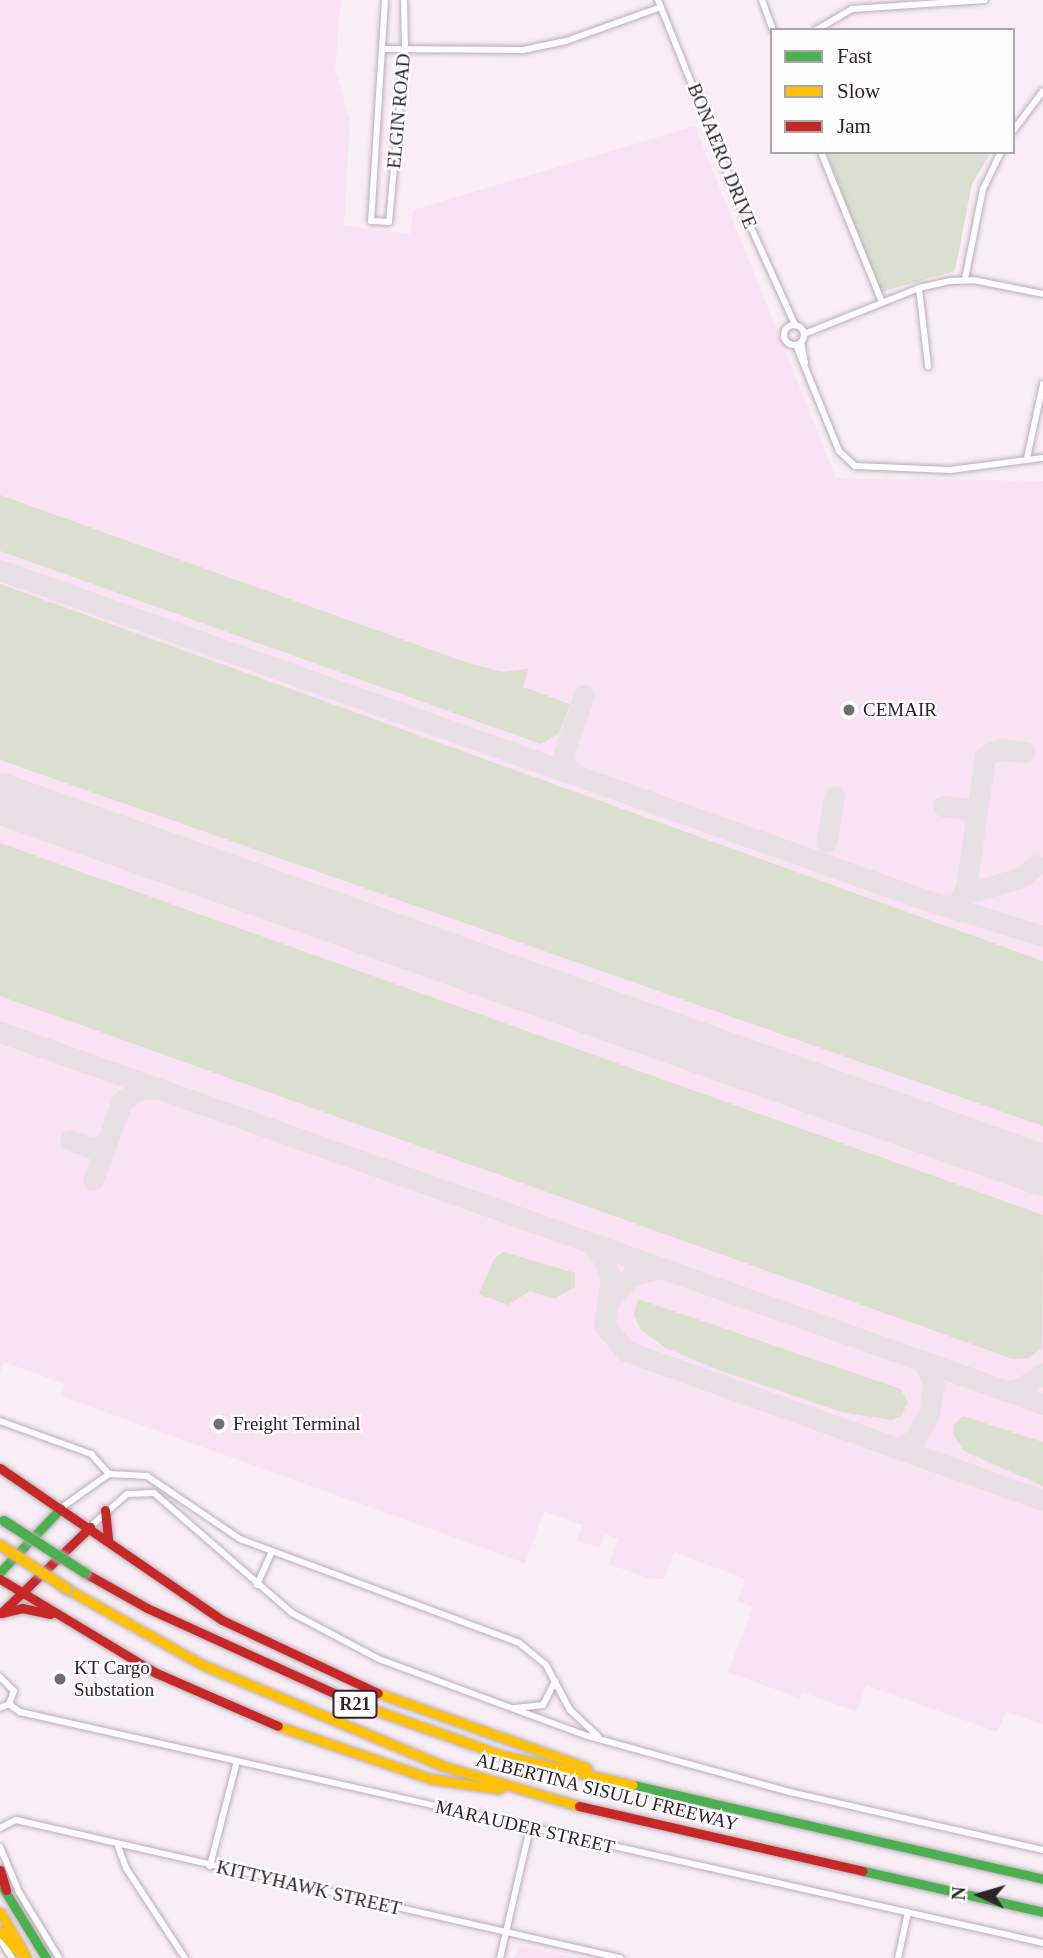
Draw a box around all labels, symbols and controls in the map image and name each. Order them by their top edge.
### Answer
legend [770,28,1015,154]
text: Fast [837,44,872,68]
street label: ELGIN ROAD [383,52,415,170]
text: Slow [837,79,880,103]
street label: BONAERO DRIVE [682,80,762,232]
text: Jam [837,114,871,138]
place label: CEMAIR [863,699,937,721]
marker: CEMAIR [841,702,857,718]
place label: Freight Terminal [233,1413,361,1435]
marker: Freight Terminal [211,1416,227,1432]
place label: KT Cargo Substation [74,1657,154,1701]
marker: KT Cargo Substation [52,1671,68,1687]
road number: R21 [332,1689,378,1718]
street label: ALBERTINA SISULU FREEWAY [473,1748,741,1836]
street label: MARAUDER STREET [433,1795,617,1859]
street label: KITTYHAWK STREET [214,1856,404,1920]
north arrow [945,1860,1015,1930]
text: N [948,1886,970,1901]

